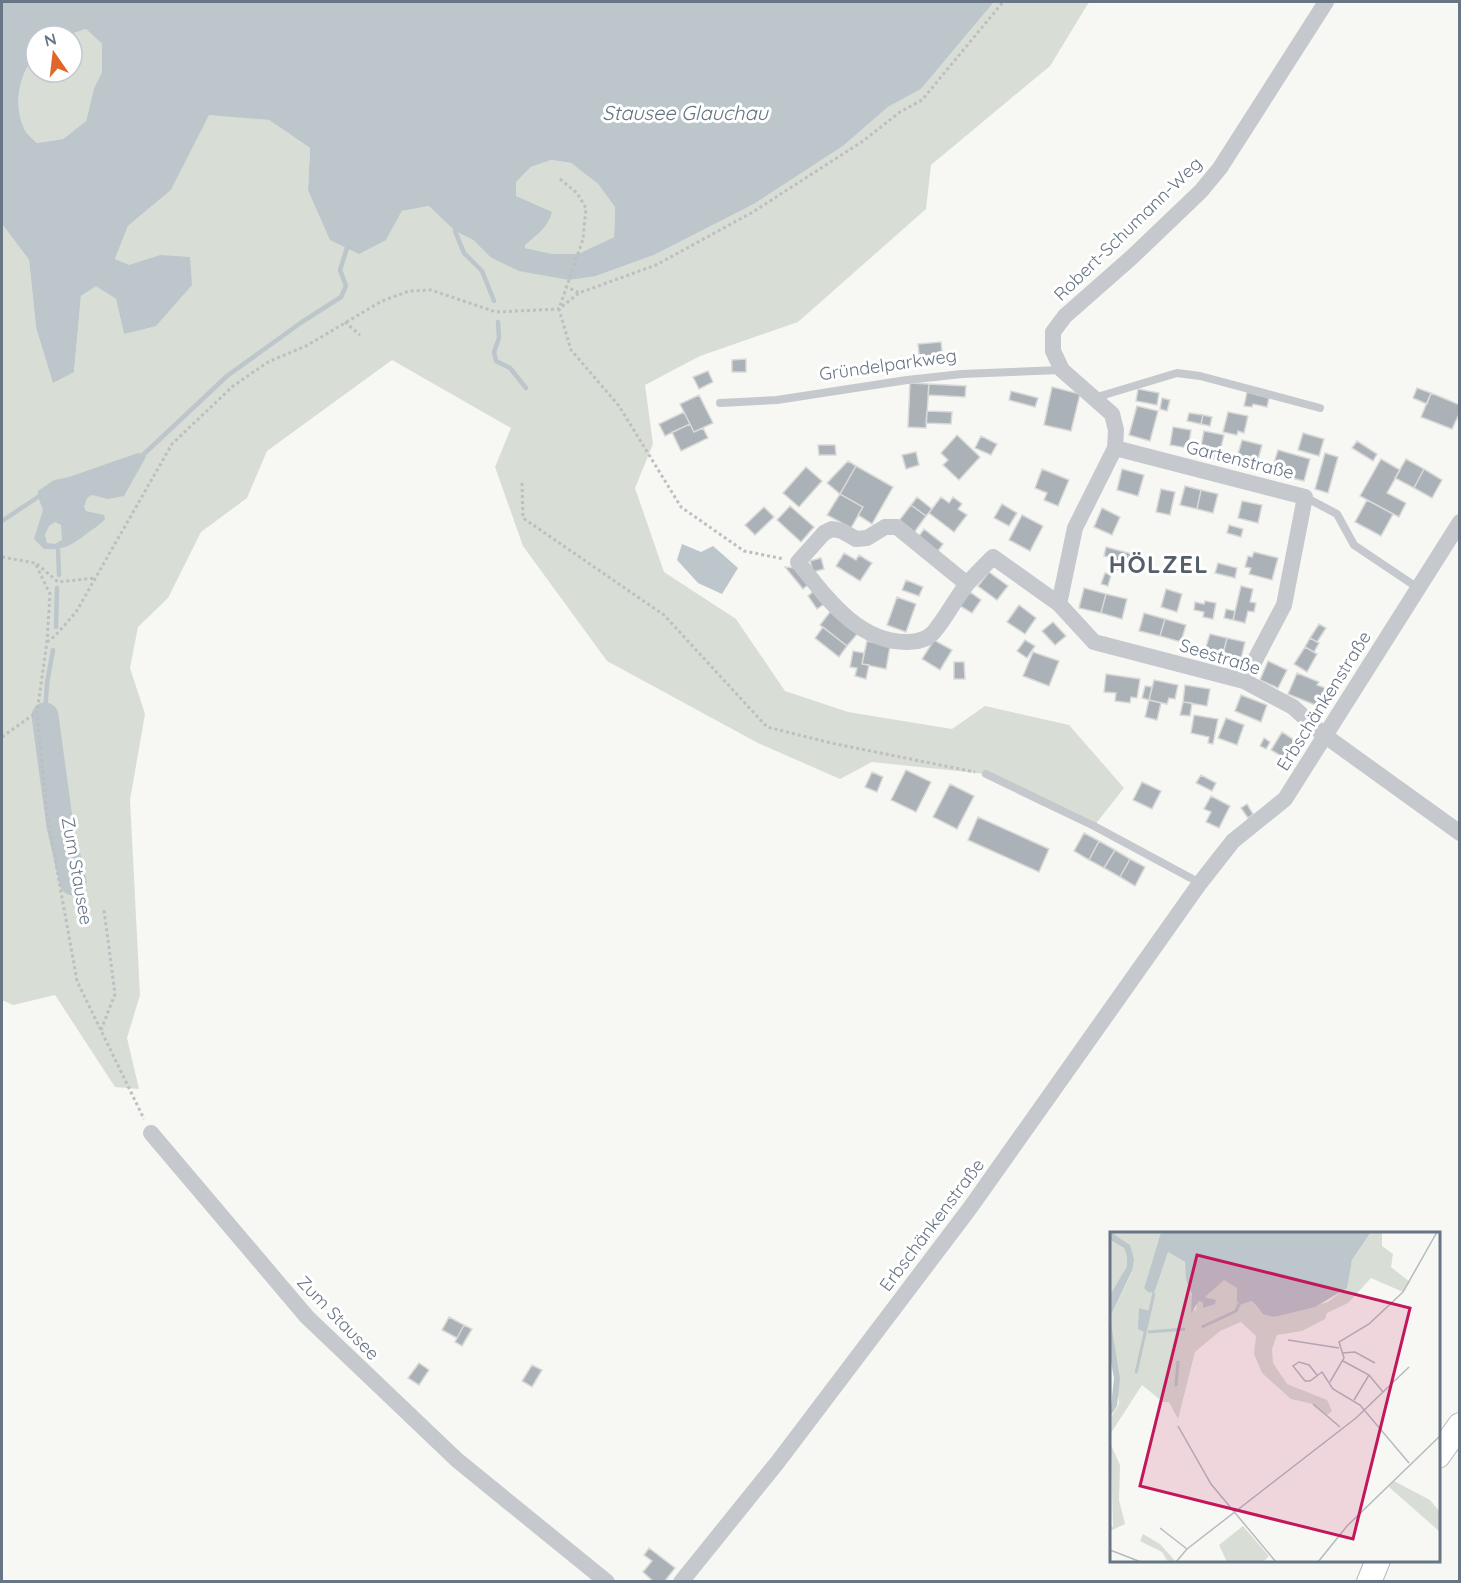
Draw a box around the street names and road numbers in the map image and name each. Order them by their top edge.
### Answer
street label: Robert-Schumann-Weg [1049,152,1207,305]
street label: Gründelparkweg [818,343,958,386]
street label: Gartenstraße [1184,435,1296,484]
street label: Erbschänkenstraße [1271,627,1376,775]
street label: Seestraße [1177,633,1264,680]
street label: Zum Stausee [57,815,98,927]
street label: Erbschänkenstraße [874,1154,989,1296]
street label: Zum Stausee [292,1270,385,1365]

